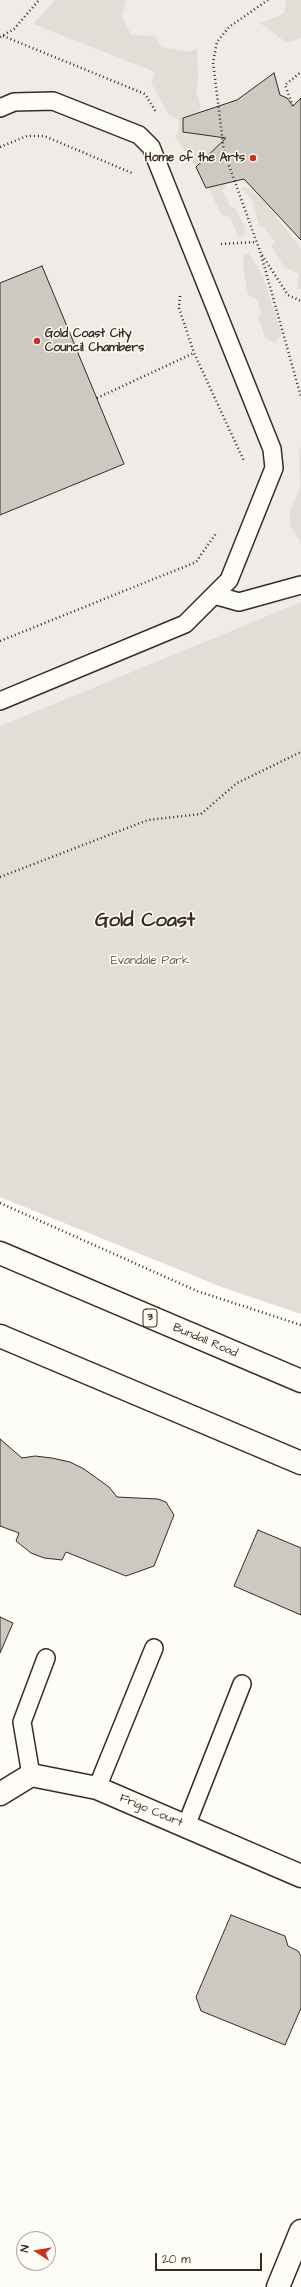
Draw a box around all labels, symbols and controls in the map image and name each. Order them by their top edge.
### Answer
place label: Home of the Arts [144,151,245,165]
marker: Home of the Arts [248,153,258,163]
place label: Gold Coast City Council Chambers [45,327,144,355]
marker: Gold Coast City Council Chambers [32,336,42,346]
district label: Gold Coast [95,910,195,934]
park label: Evandale Park [111,954,189,968]
road number: 3 [143,1309,157,1327]
street label: Bundall Road [170,1321,240,1361]
street label: Frigo Court [117,1791,185,1831]
north arrow [16,2231,56,2271]
text: N [17,2244,33,2254]
scale bar [157,2245,264,2271]
text: 20 m [162,2251,191,2268]

